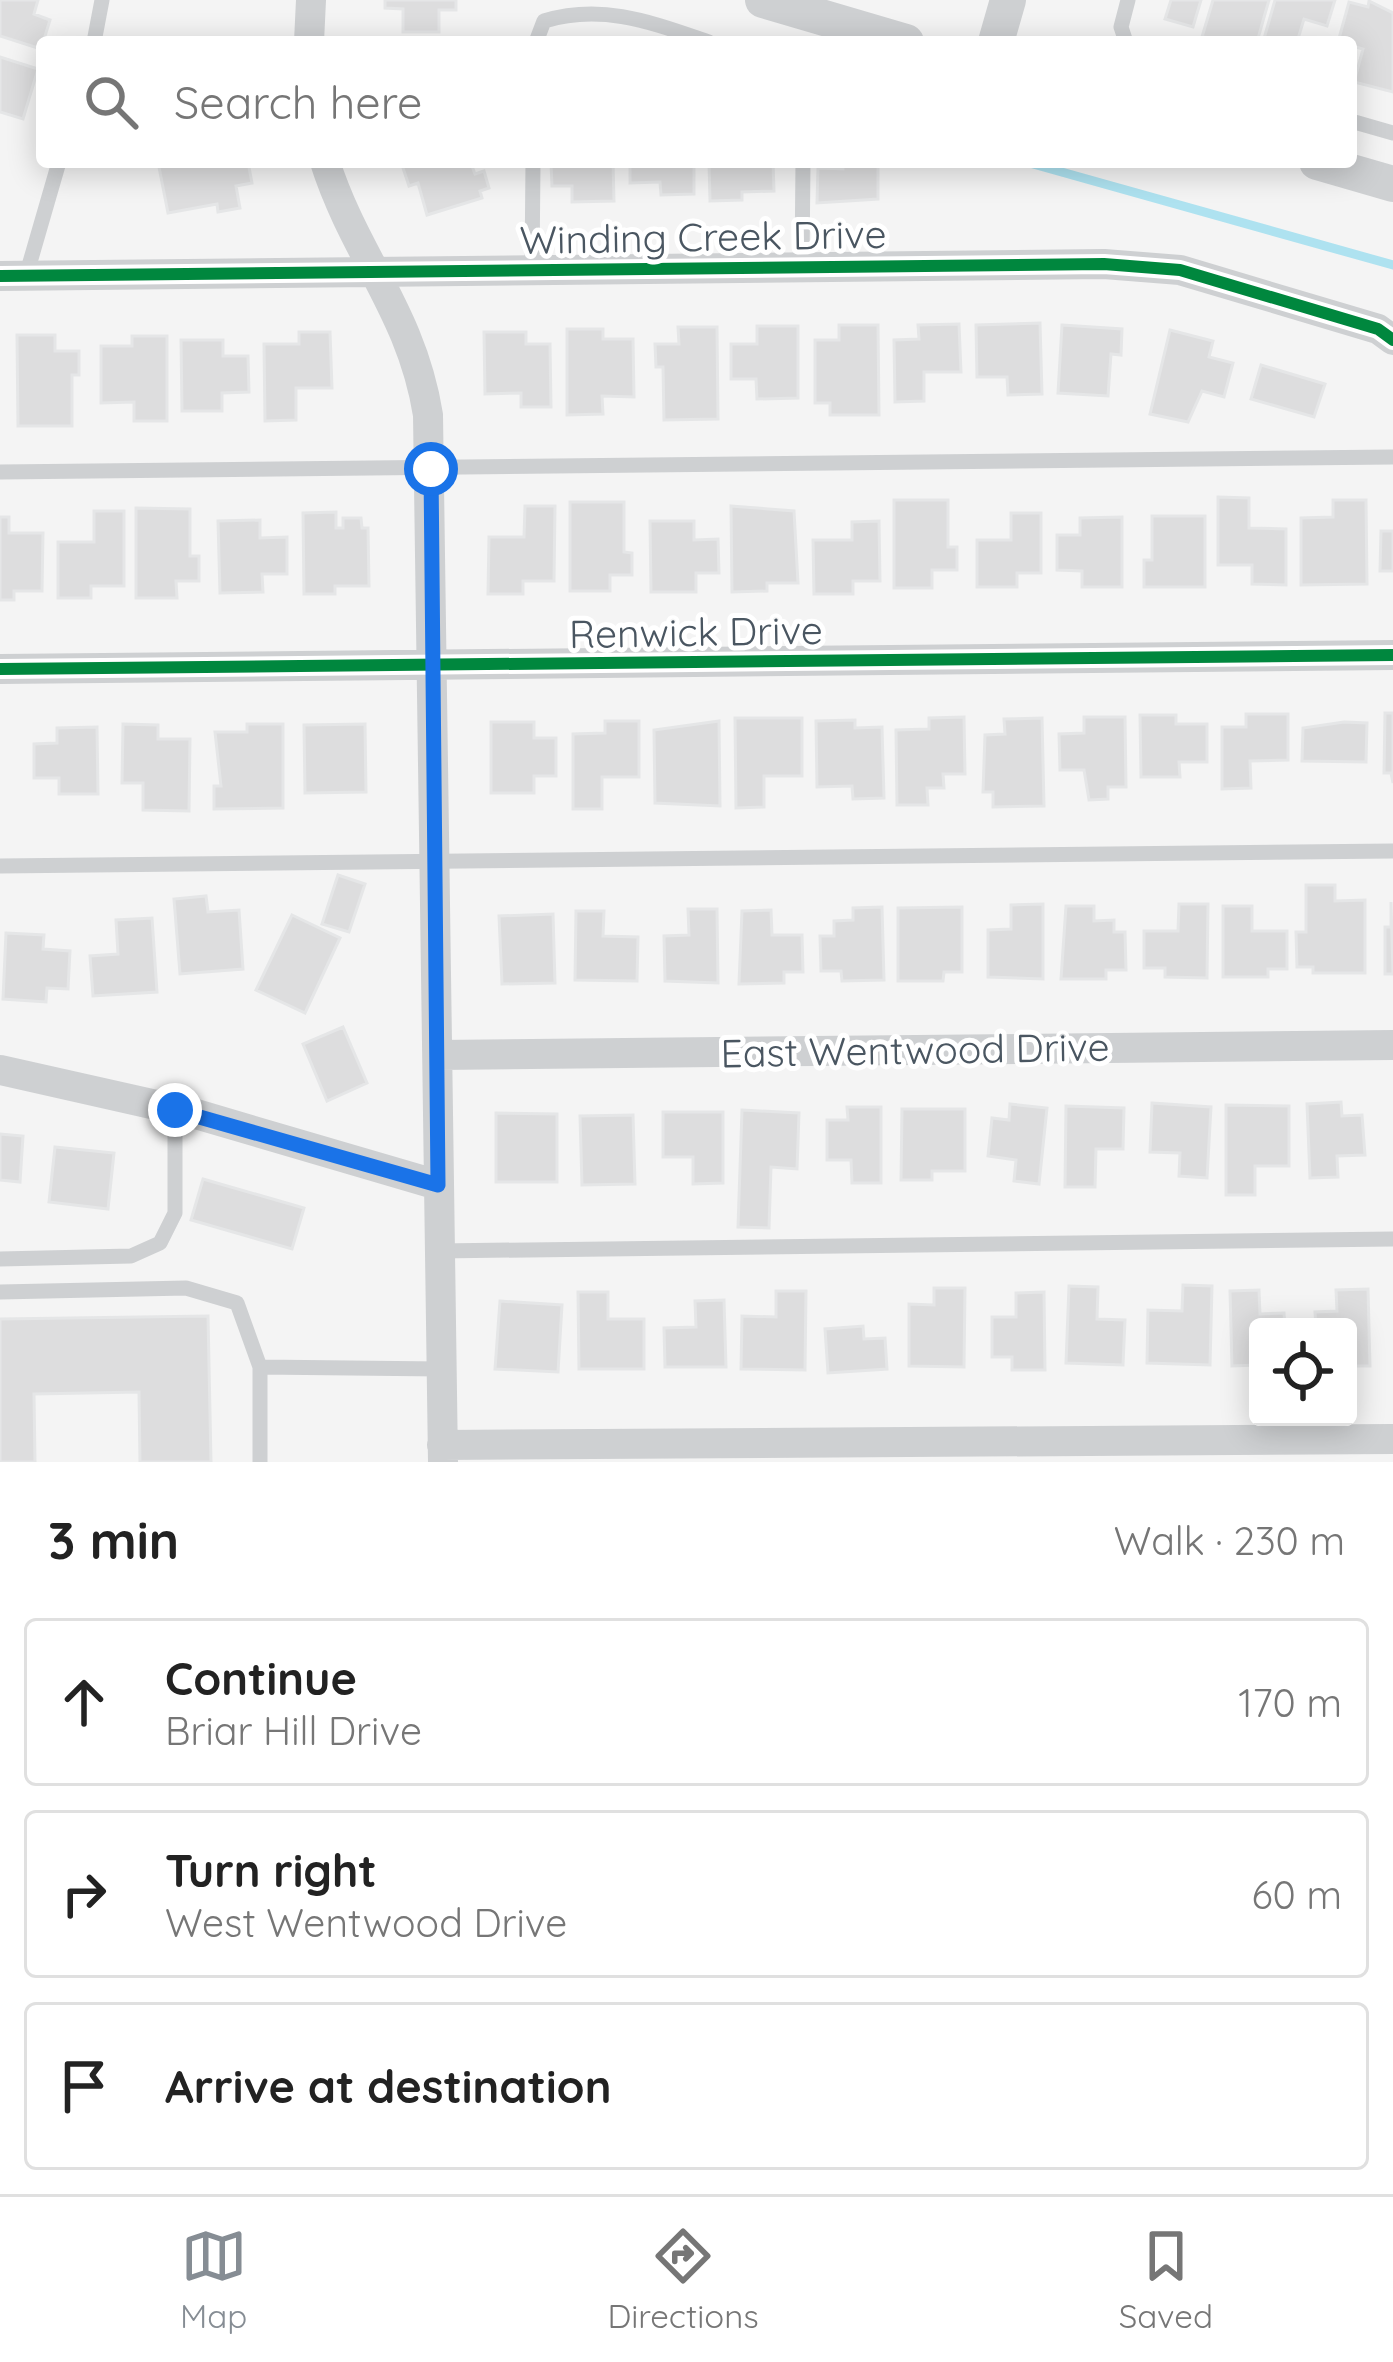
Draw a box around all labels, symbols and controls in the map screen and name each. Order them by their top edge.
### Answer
search box [36,36,1357,168]
icon: search [78,69,144,135]
text: Search here [174,74,422,130]
street label: Winding Creek Drive [519,209,887,264]
route start [404,442,458,496]
street label: Renwick Drive [569,605,823,658]
street label: East Wentwood Drive [720,1022,1110,1077]
route end [148,1083,202,1137]
map controls [1249,1318,1357,1426]
button: locate [1249,1318,1357,1426]
text: 3 min [48,1508,179,1572]
text: Walk · 230 m [1114,1516,1345,1565]
text: Continue [165,1650,357,1706]
icon: ahead [51,1669,117,1735]
text: 170 m [1238,1678,1342,1727]
text: Briar Hill Drive [165,1706,422,1755]
text: Turn right [165,1842,377,1898]
icon: right [51,1861,117,1927]
text: 60 m [1252,1870,1342,1919]
text: West Wentwood Drive [165,1898,567,1947]
icon: arrive [51,2053,117,2119]
text: Arrive at destination [165,2058,611,2114]
tab: Map [180,2223,247,2336]
tab: Directions [607,2223,759,2336]
tab: Saved [1119,2223,1213,2336]

